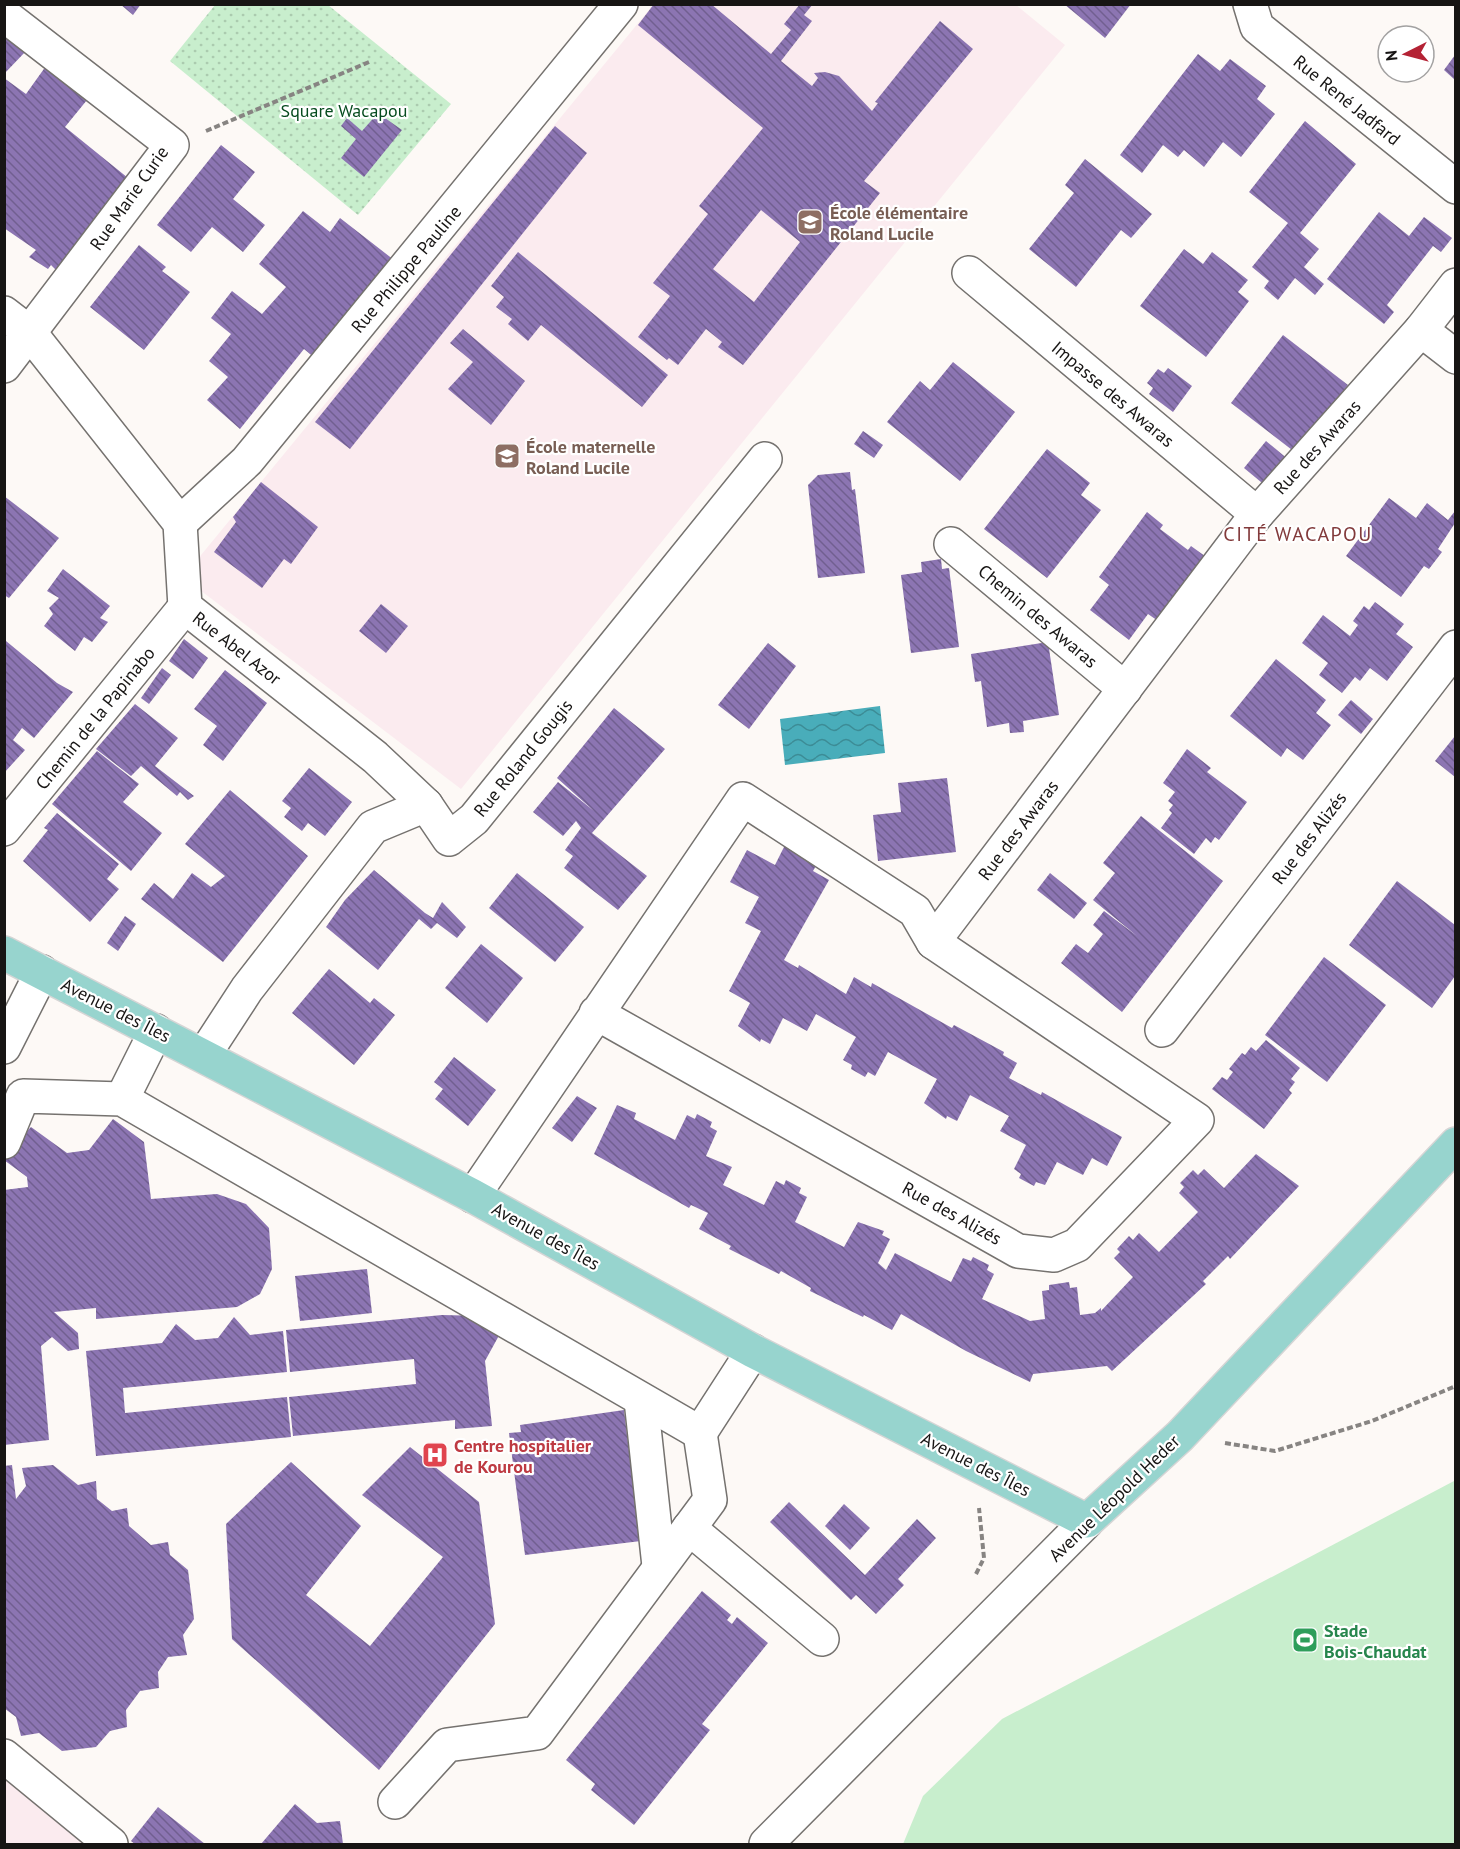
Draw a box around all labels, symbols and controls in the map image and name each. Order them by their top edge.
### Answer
north arrow [1376,24,1436,84]
text: N [1381,49,1402,62]
street label: Rue René Jadfard [1289,50,1405,150]
park label: Square Wacapou [281,99,407,122]
street label: Rue Marie Curie [85,141,173,255]
street label: Rue Philippe Pauline [346,200,466,338]
place label: École élémentaire Roland Lucile [830,201,968,245]
school or university icon: École élémentaire Roland Lucile [795,207,825,237]
street label: Impasse des Awaras [1047,336,1179,452]
street label: Rue des Awaras [1268,395,1366,499]
place label: École maternelle Roland Lucile [526,435,655,479]
school or university icon: École maternelle Roland Lucile [492,441,522,471]
district label: CITÉ WACAPOU [1223,521,1373,547]
street label: Chemin des Awaras [974,559,1102,673]
street label: Rue Abel Azor [188,606,286,690]
street label: Chemin de la Papinabo [30,642,160,794]
street label: Rue Roland Gougis [469,695,577,821]
street label: Rue des Awaras [973,775,1063,885]
street label: Rue des Alizés [1267,787,1351,889]
street label: Avenue des Îles [58,973,174,1047]
street label: Rue des Alizés [898,1176,1006,1250]
street label: Avenue des Îles [488,1197,604,1275]
street label: Avenue des Îles [918,1427,1034,1501]
street label: Avenue Léopold Heder [1044,1430,1184,1566]
place label: Centre hospitalier de Kourou [454,1434,592,1478]
hospital icon: Centre hospitalier de Kourou [420,1440,450,1470]
place label: Stade Bois-Chaudat [1324,1619,1427,1663]
sports icon: Stade Bois-Chaudat [1290,1625,1320,1655]

